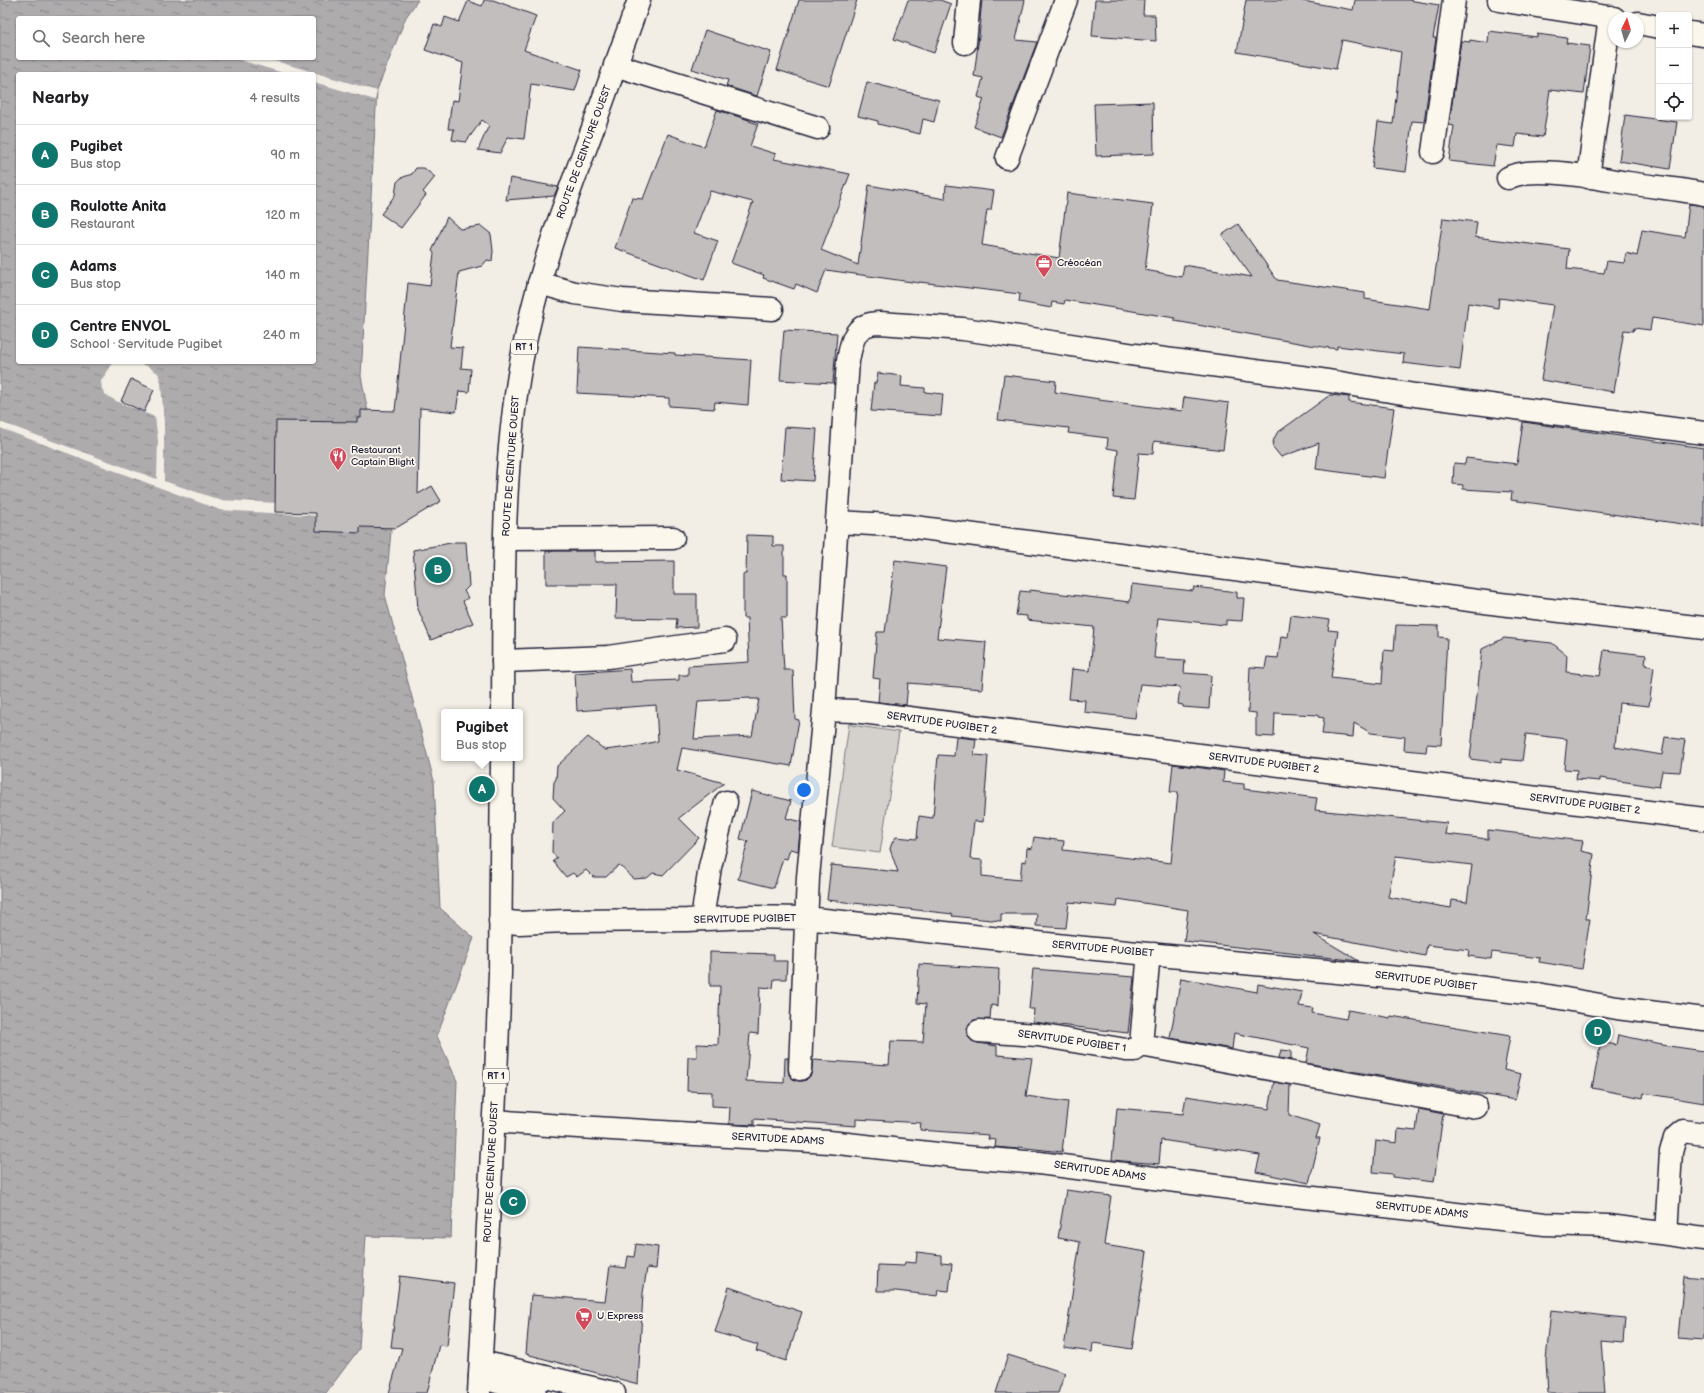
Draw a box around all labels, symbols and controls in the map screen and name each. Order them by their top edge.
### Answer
north arrow [1608,12,1644,48]
map controls [1656,12,1692,120]
button: + [1656,12,1692,48]
search box [16,16,316,60]
icon: search [30,27,52,49]
text: Search here [62,29,145,48]
button: − [1656,48,1692,84]
street label: ROUTE DE CEINTURE OUEST [554,84,614,220]
button: locate [1656,84,1692,120]
text: Nearby [32,88,89,108]
text: 4 results [250,90,300,106]
text: Pugibet [70,137,122,156]
text: A [41,147,49,163]
text: 90 m [271,147,300,163]
text: Bus stop [70,156,121,172]
text: Roulotte Anita [70,197,166,216]
text: B [40,207,50,223]
text: 120 m [265,207,300,223]
text: Restaurant [70,216,135,232]
office icon: Créocéan [1034,253,1054,278]
text: Adams [70,257,117,276]
place label: Créocéan [1057,257,1102,269]
text: C [40,267,50,283]
text: 140 m [265,267,300,283]
text: Bus stop [70,276,121,292]
text: Centre ENVOL [70,317,171,336]
text: D [40,327,50,343]
text: 240 m [263,327,300,343]
text: School · Servitude Pugibet [70,336,222,352]
road number: RT 1 [511,340,537,354]
street label: ROUTE DE CEINTURE OUEST [500,395,522,537]
place label: Restaurant Captain Blight [351,444,414,468]
restaurant icon: Restaurant Captain Blight [328,446,348,471]
pin: B [425,555,451,585]
popup [441,709,523,761]
street label: SERVITUDE PUGIBET 2 [886,709,998,737]
text: Pugibet [456,718,508,737]
text: Bus stop [456,737,507,753]
street label: SERVITUDE PUGIBET 2 [1208,750,1320,776]
pin: A [469,774,495,804]
your location [794,780,814,800]
street label: SERVITUDE PUGIBET 2 [1529,791,1641,817]
street label: SERVITUDE PUGIBET [694,912,796,926]
street label: SERVITUDE PUGIBET [1051,939,1155,959]
street label: SERVITUDE PUGIBET [1374,969,1478,993]
pin: D [1585,1017,1611,1047]
street label: SERVITUDE PUGIBET 1 [1017,1027,1127,1055]
road number: RT 1 [483,1069,509,1083]
street label: ROUTE DE CEINTURE OUEST [481,1101,501,1243]
street label: SERVITUDE ADAMS [731,1131,825,1147]
street label: SERVITUDE ADAMS [1053,1159,1147,1183]
pin: C [500,1187,526,1217]
street label: SERVITUDE ADAMS [1375,1199,1469,1221]
supermarket icon: U Express [574,1306,594,1331]
place label: U Express [597,1310,643,1322]

